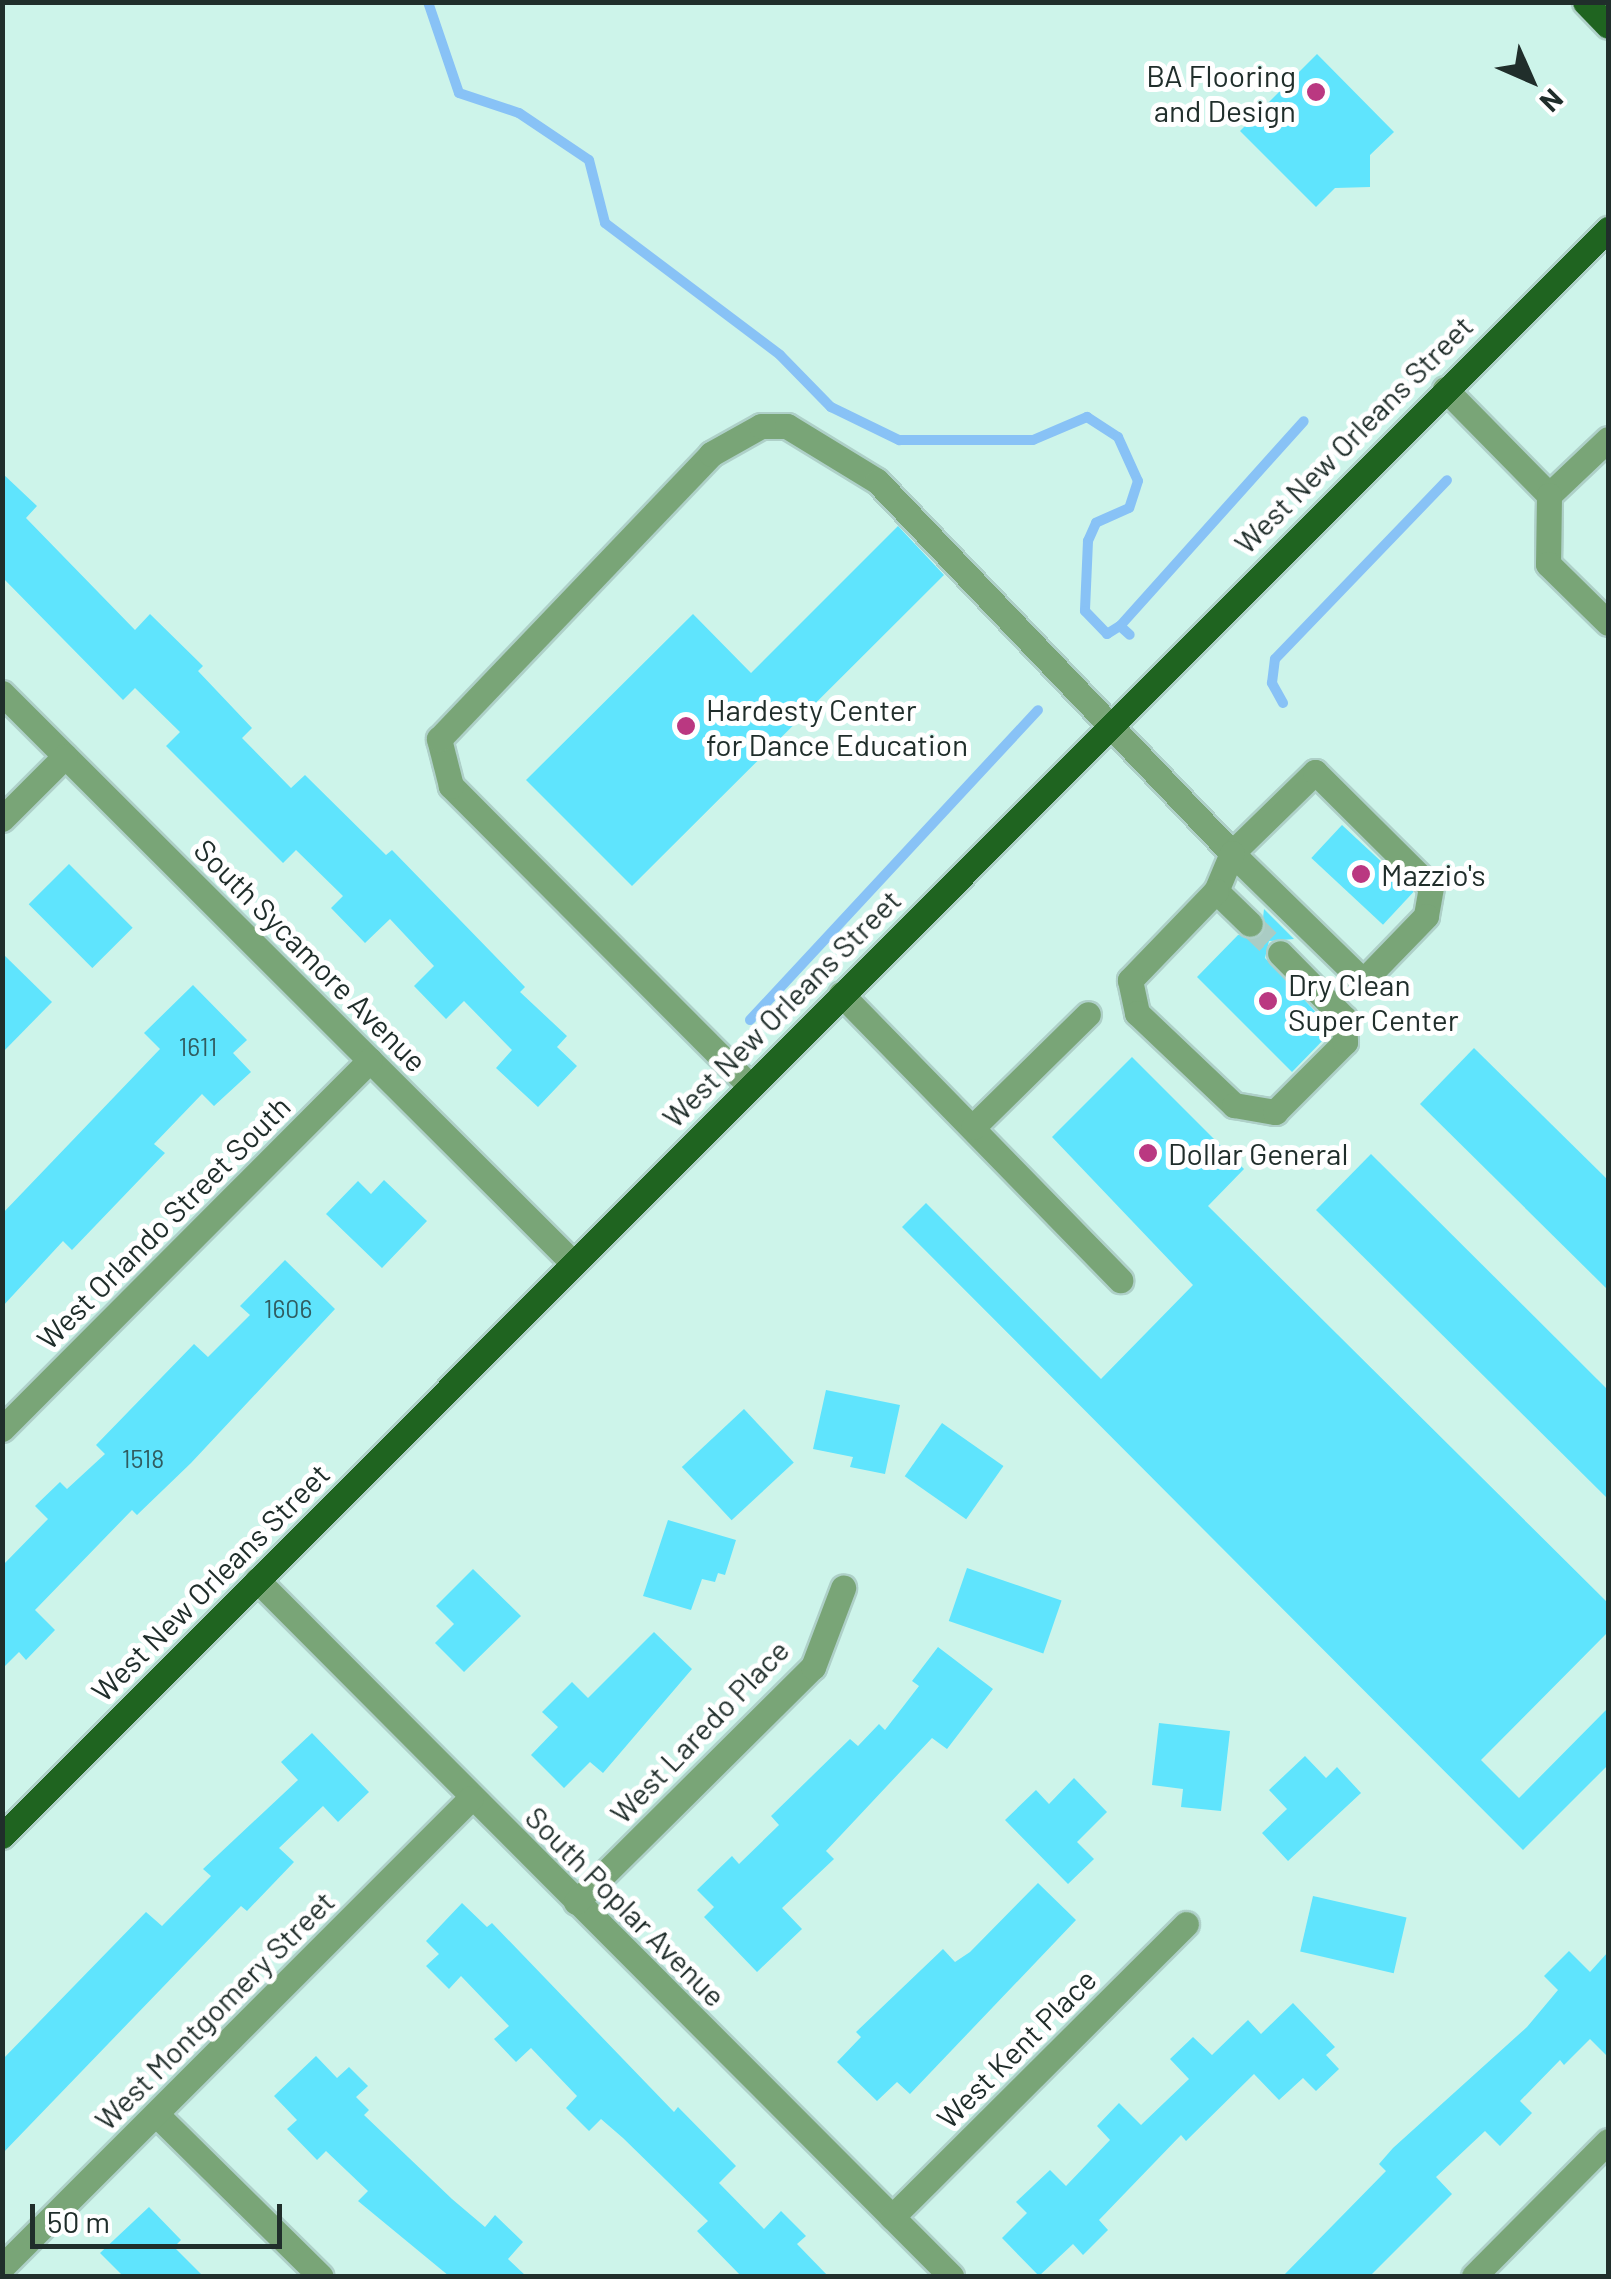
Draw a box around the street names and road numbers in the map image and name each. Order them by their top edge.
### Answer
street label: West New Orleans Street [1227,308,1479,560]
street label: South Sycamore Avenue [187,831,435,1079]
street label: West New Orleans Street [655,882,907,1134]
street label: West Orlando Street South [29,1088,297,1356]
street label: West New Orleans Street [84,1456,336,1708]
street label: West Laredo Place [602,1632,796,1830]
street label: South Poplar Avenue [519,1799,733,2013]
street label: West Montgomery Street [87,1883,341,2137]
street label: West Kent Place [929,1961,1103,2135]

